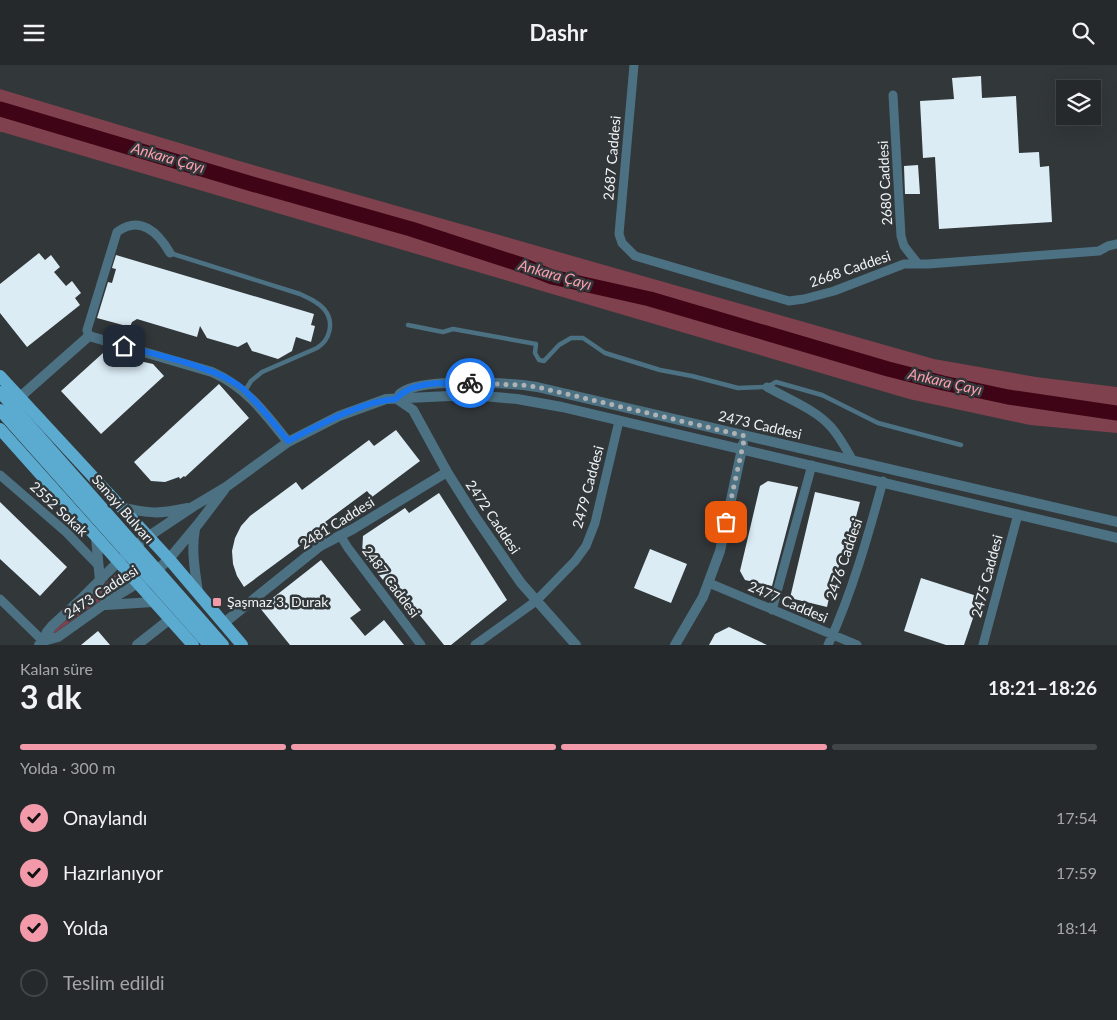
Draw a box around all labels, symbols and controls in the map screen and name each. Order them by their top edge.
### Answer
icon: menu [20,19,48,47]
text: Dashr [530,19,587,46]
icon: search [1069,19,1097,47]
map controls [1056,80,1101,125]
button: layers [1056,80,1101,125]
street label: 2687 Caddesi [599,115,624,201]
water label: Ankara Çayı [129,138,207,176]
street label: 2680 Caddesi [874,140,895,226]
street label: 2668 Caddesi [807,247,893,290]
water label: Ankara Çayı [516,255,594,293]
pin [103,325,145,367]
icon: home [110,332,138,360]
courier [445,358,495,408]
water label: Ankara Çayı [906,364,984,398]
icon: bike [456,369,484,397]
street label: 2473 Caddesi [717,407,803,442]
street label: 2479 Caddesi [568,444,607,530]
street label: Sanayi Bulvarı [89,471,158,547]
street label: 2472 Caddesi [463,477,524,557]
street label: 2552 Sokak [27,478,92,540]
street label: 2481 Caddesi [296,493,377,552]
pin [705,501,747,543]
icon: bag [712,508,740,536]
street label: 2476 Caddesi [822,516,865,602]
street label: 2475 Caddesi [967,533,1006,619]
street label: 2487 Caddesi [359,543,424,621]
street label: 2473 Caddesi [61,561,141,622]
street label: 2477 Caddesi [746,577,831,626]
place label: Şaşmaz 3. Durak [227,593,329,610]
marker: Şaşmaz 3. Durak [211,596,223,608]
text: Kalan süre [20,659,93,678]
text: 18:21–18:26 [988,676,1097,699]
text: 3 dk [20,677,82,716]
text: Yolda · 300 m [20,758,115,777]
icon: check [20,804,48,832]
text: Onaylandı [63,806,147,829]
text: 17:54 [1056,808,1097,827]
icon: check [20,859,48,887]
text: Hazırlanıyor [63,861,163,884]
text: 17:59 [1056,863,1097,882]
icon: check [20,914,48,942]
text: Yolda [63,916,108,939]
text: 18:14 [1056,918,1097,937]
text: Teslim edildi [63,971,165,994]

